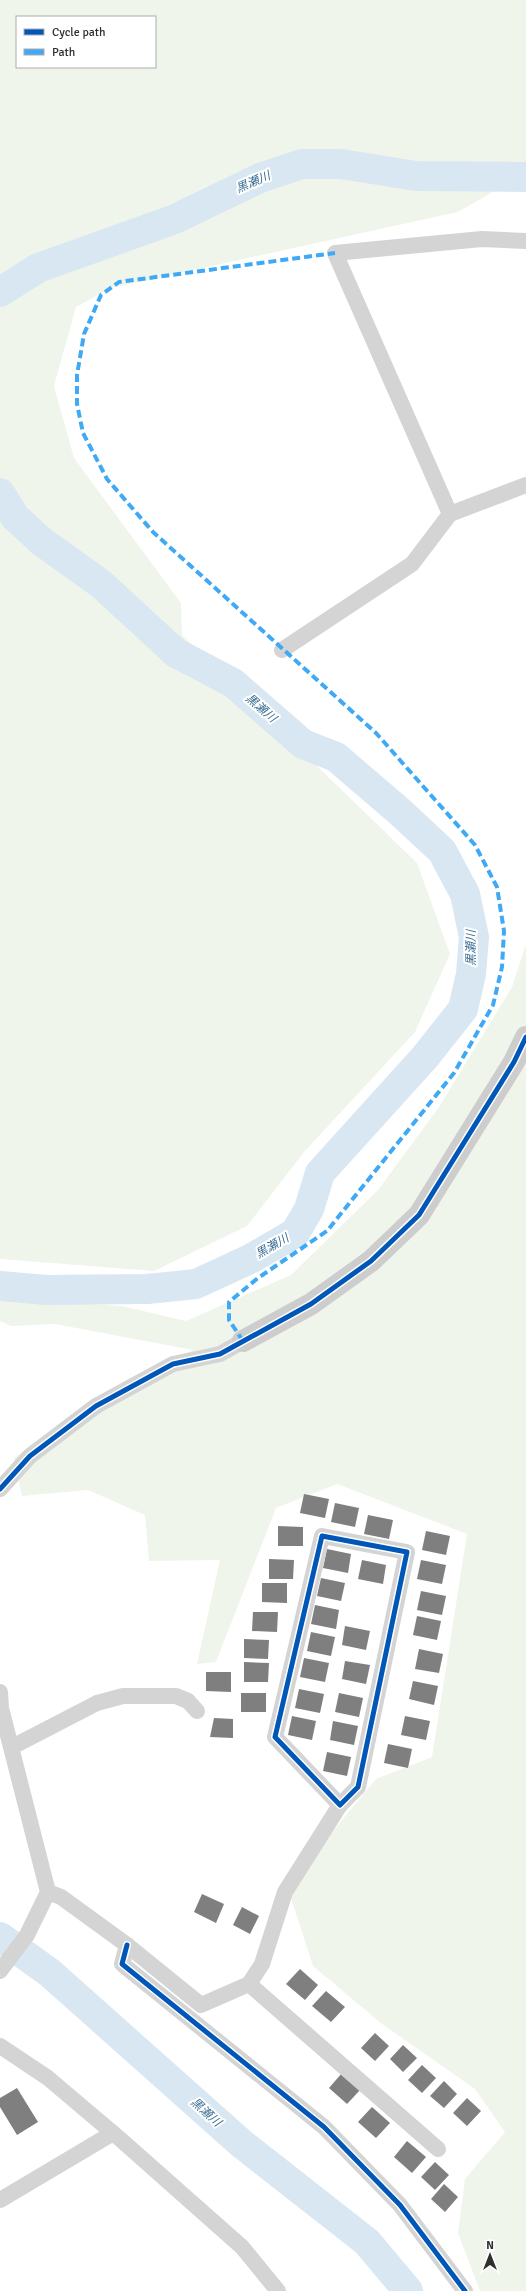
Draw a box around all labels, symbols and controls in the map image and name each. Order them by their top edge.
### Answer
legend [16,16,156,68]
text: Cycle path [52,25,105,40]
text: Path [52,45,75,60]
water label: 黒瀬川 [234,168,275,196]
water label: 黒瀬川 [242,691,281,727]
water label: 黒瀬川 [464,928,479,966]
water label: 黒瀬川 [253,1230,293,1262]
water label: 黒瀬川 [187,2095,226,2131]
north arrow [470,2235,510,2275]
text: N [486,2239,494,2252]

